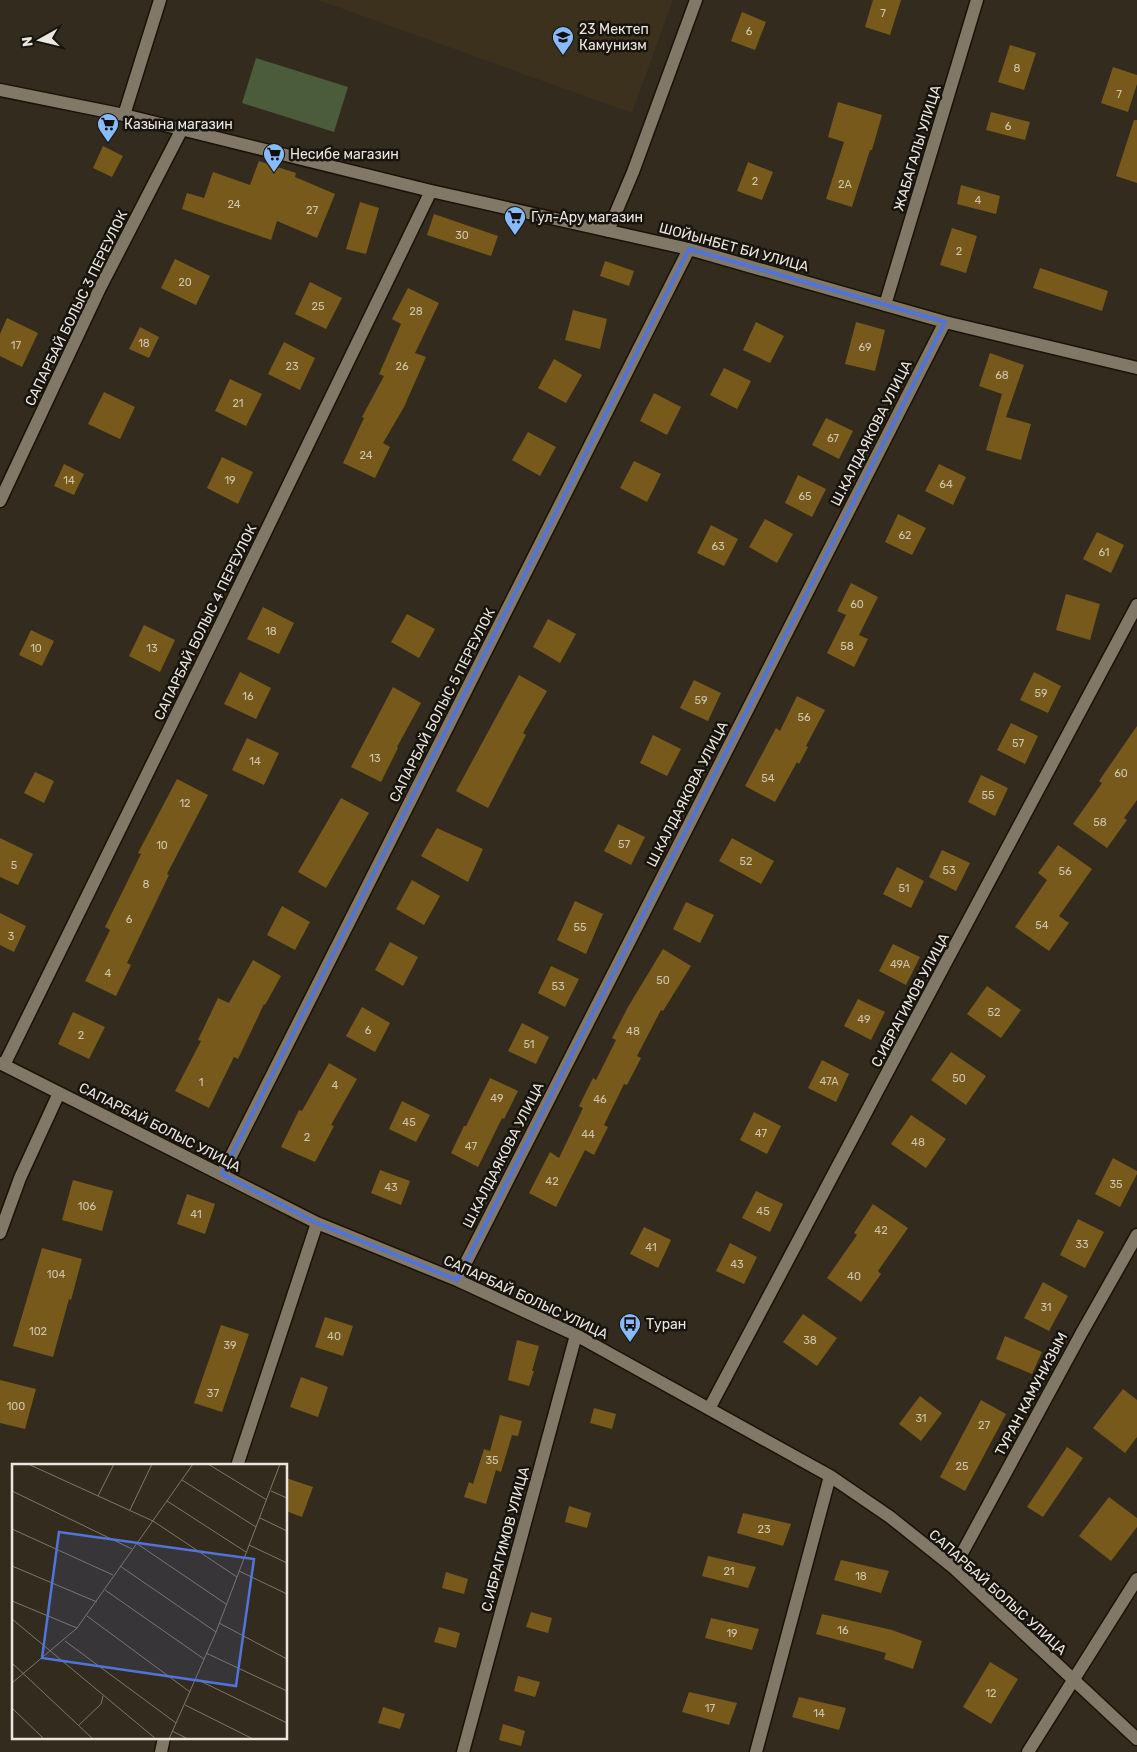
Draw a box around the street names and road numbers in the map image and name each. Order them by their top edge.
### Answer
street label: ЖАБАГАЛЫ УЛИЦА [890,83,945,213]
street label: САПАРБАЙ БОЛЫС 3 ПЕРЕУЛОК [21,207,131,409]
street label: ШОЙЫНБЕТ БИ УЛИЦА [657,218,811,276]
street label: Ш.КАЛДАЯКОВА УЛИЦА [827,357,916,509]
street label: САПАРБАЙ БОЛЫС 4 ПЕРЕУЛОК [150,521,260,723]
street label: САПАРБАЙ БОЛЫС 5 ПЕРЕУЛОК [385,605,499,805]
street label: Ш.КАЛДАЯКОВА УЛИЦА [643,718,732,870]
street label: С.ИБРАГИМОВ УЛИЦА [868,930,953,1070]
street label: САПАРБАЙ БОЛЫС УЛИЦА [76,1078,245,1176]
street label: Ш.КАЛДАЯКОВА УЛИЦА [459,1079,548,1231]
street label: САПАРБАЙ БОЛЫС УЛИЦА [441,1251,612,1343]
street label: ТУРАН КАМУНИЗЫМ [992,1330,1071,1459]
street label: С.ИБРАГИМОВ УЛИЦА [478,1464,533,1613]
street label: САПАРБАЙ БОЛЫС УЛИЦА [925,1525,1071,1659]

